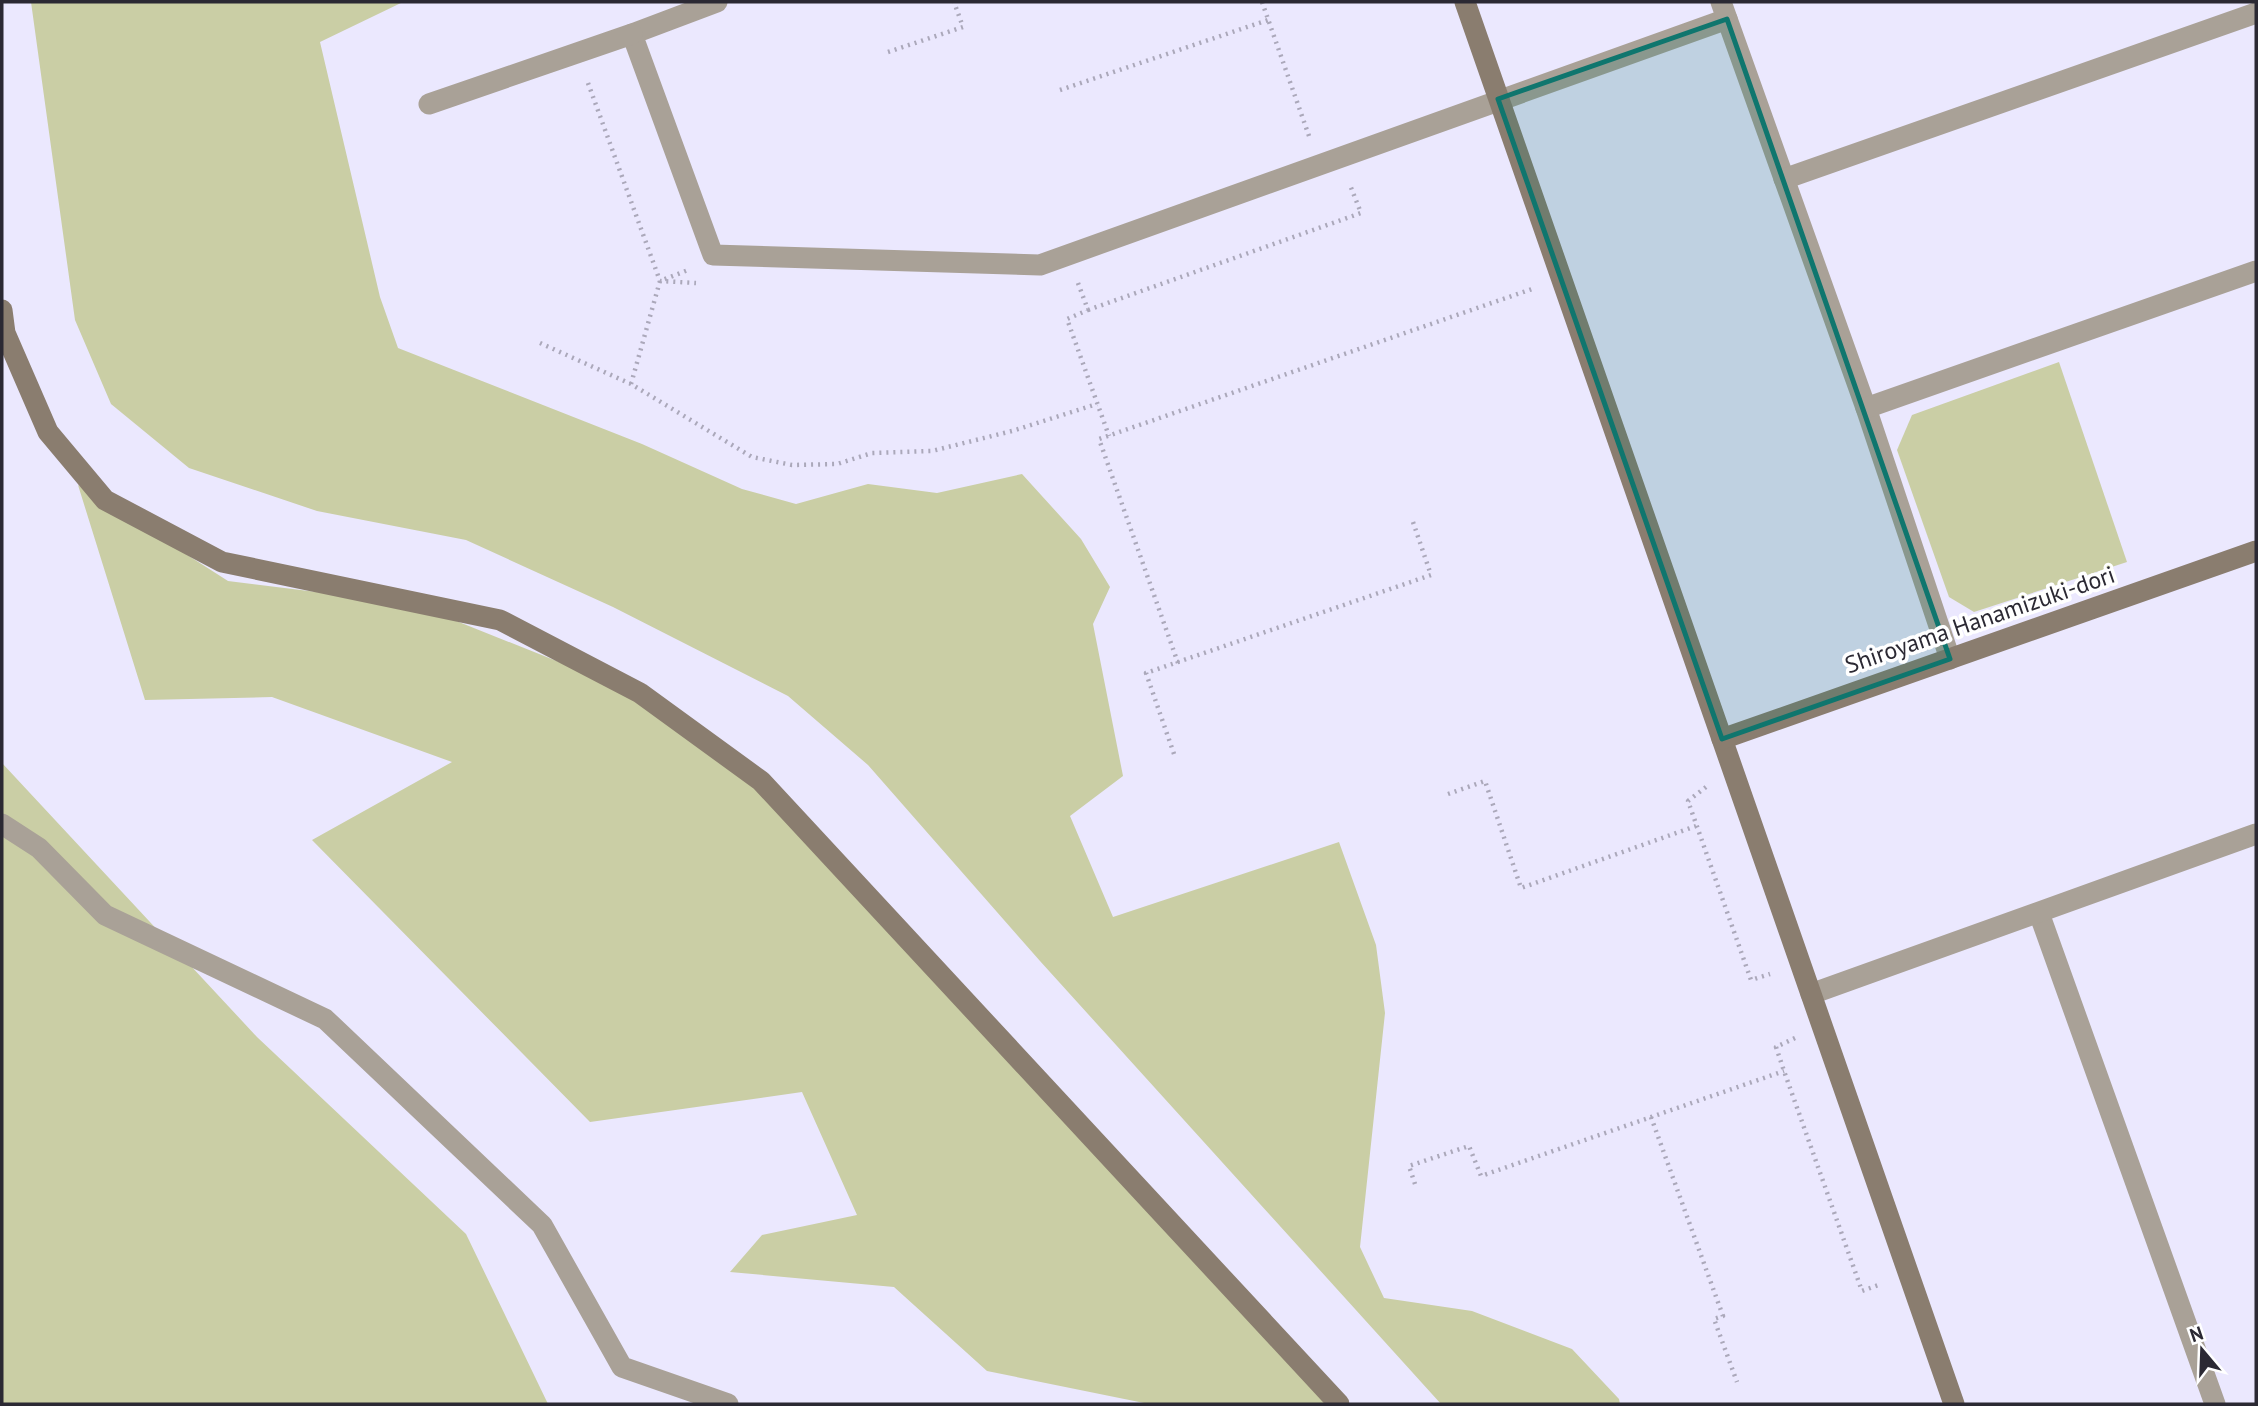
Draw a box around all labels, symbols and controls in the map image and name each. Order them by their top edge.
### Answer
street label: Shiroyama Hanamizuki-dori [1841,559,2119,680]
north arrow [2167,1315,2237,1385]
text: N [2187,1321,2206,1347]

